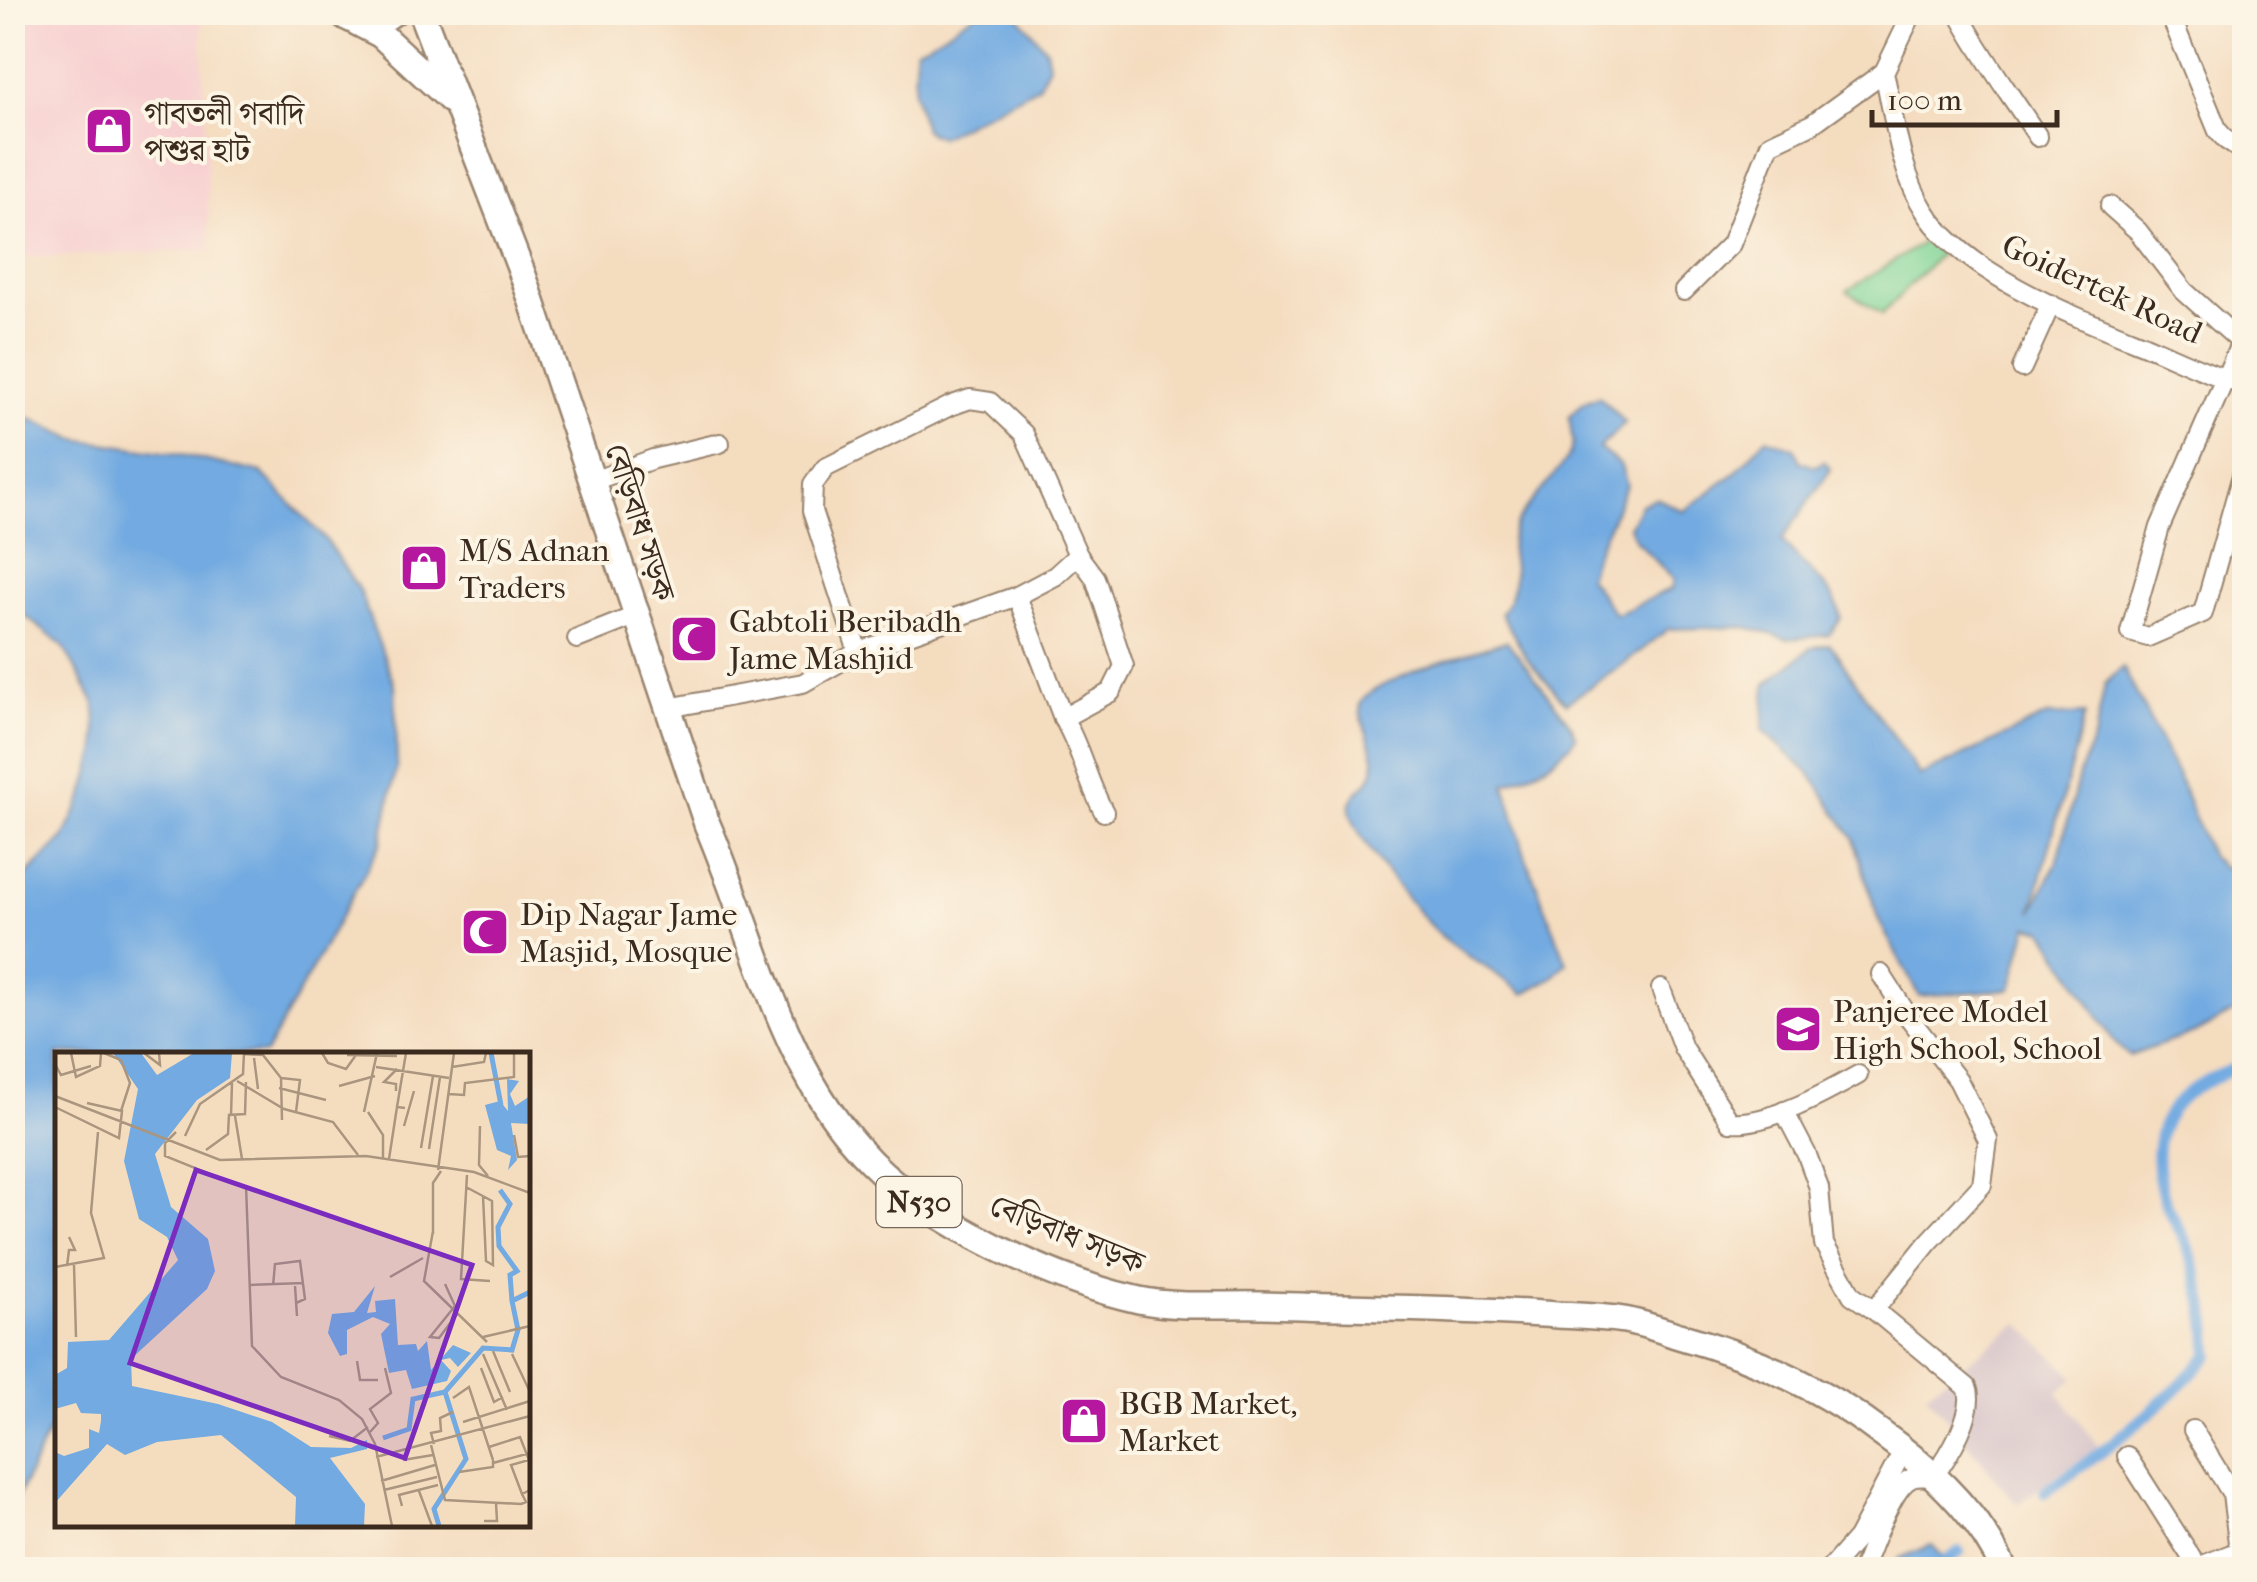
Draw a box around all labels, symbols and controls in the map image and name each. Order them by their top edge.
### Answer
scale bar [1872,65,2057,127]
text: 100 m [1887,83,1962,118]
place label: গাবতলী গবাদি পশুর হাট [144,95,306,169]
shop icon: গাবতলী গবাদি পশুর হাট [83,105,135,157]
street label: Goidertek Road [1996,226,2209,352]
street label: বেড়িবাধ সড়ক [597,439,683,607]
place label: M/S Adnan Traders [459,532,610,606]
shop icon: M/S Adnan Traders [398,542,450,594]
place label: Gabtoli Beribadh Jame Mashjid [726,603,962,677]
mosque icon: Gabtoli Beribadh Jame Mashjid [668,613,720,665]
place label: Dip Nagar Jame Masjid, Mosque [520,896,737,970]
mosque icon: Dip Nagar Jame Masjid, Mosque [459,906,511,958]
place label: Panjeree Model High School, School [1833,993,2102,1067]
school or university icon: Panjeree Model High School, School [1772,1003,1824,1055]
inset map [55,1052,530,1527]
road number: N530 [876,1177,962,1227]
street label: বেড়িবাধ সড়ক [984,1186,1151,1282]
place label: BGB Market, Market [1119,1385,1297,1459]
shop icon: BGB Market, Market [1058,1395,1110,1447]

